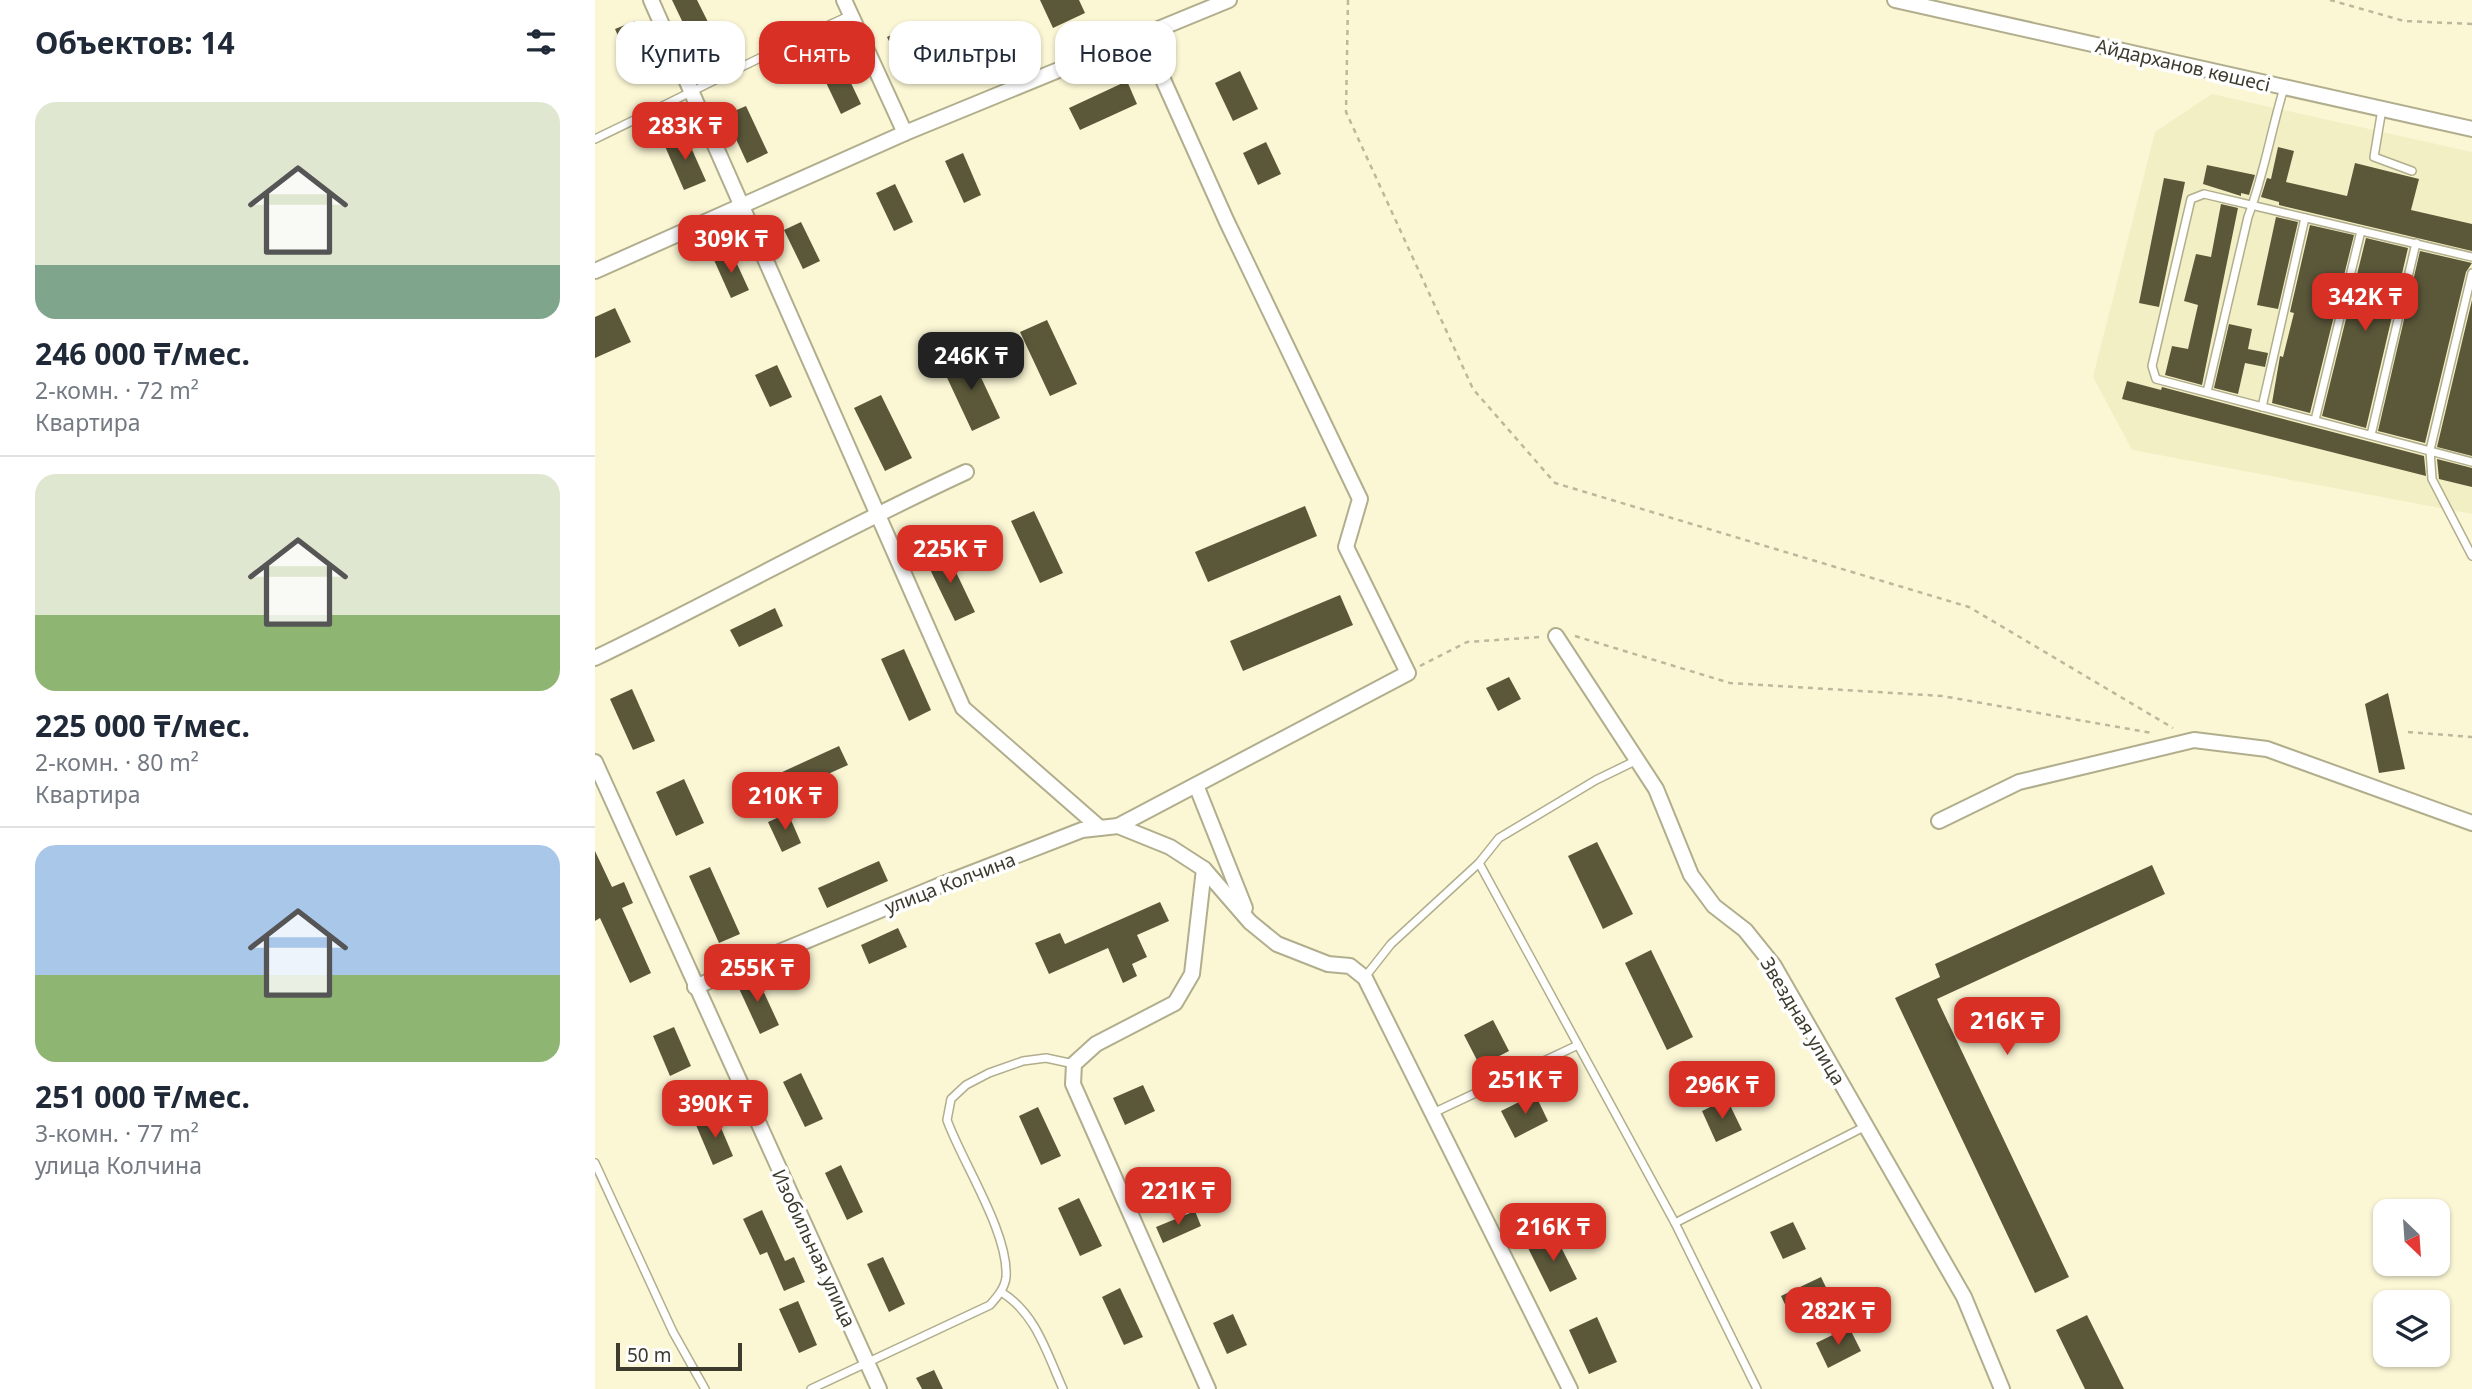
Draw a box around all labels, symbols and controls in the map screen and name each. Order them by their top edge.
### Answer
chip: Купить [616,21,745,84]
chip: Снять [759,21,875,84]
chip: Фильтры [889,21,1041,84]
chip: Новое [1055,21,1176,84]
text: Объектов: 14 [35,22,235,63]
icon: filters [522,23,560,61]
street label: Айдарханов көшесі [2093,32,2273,98]
pin: 283K ₸ [628,102,742,162]
text: 283K ₸ [648,109,722,141]
icon: home [235,147,361,273]
pin: 309K ₸ [674,216,788,275]
text: 309K ₸ [694,222,768,254]
pin: 342K ₸ [2308,274,2422,333]
text: 342K ₸ [2328,280,2402,312]
pin: 246K ₸ [914,332,1028,392]
text: 246 000 ₸/мес. [35,333,250,374]
text: 246K ₸ [934,339,1008,371]
text: 2-комн. · 72 m² [35,374,199,406]
text: Квартира [35,406,141,438]
icon: home [235,519,361,645]
pin: 225K ₸ [893,526,1007,585]
text: 225K ₸ [913,532,987,564]
text: 225 000 ₸/мес. [35,705,250,746]
text: 2-комн. · 80 m² [35,746,199,778]
pin: 210K ₸ [728,772,842,832]
text: Квартира [35,778,141,810]
text: 210K ₸ [748,779,822,811]
street label: улица Колчина [881,846,1019,920]
icon: home [235,890,361,1016]
pin: 255K ₸ [700,944,814,1004]
text: 255K ₸ [720,951,794,983]
street label: Звездная улица [1755,952,1851,1090]
pin: 216K ₸ [1950,998,2064,1057]
text: 216K ₸ [1970,1004,2044,1036]
pin: 251K ₸ [1468,1056,1582,1116]
pin: 296K ₸ [1665,1062,1779,1121]
text: 251K ₸ [1488,1063,1562,1095]
text: 296K ₸ [1685,1068,1759,1100]
text: 251 000 ₸/мес. [35,1076,250,1117]
pin: 390K ₸ [658,1080,772,1140]
text: 390K ₸ [678,1087,752,1119]
text: 3-комн. · 77 m² [35,1117,199,1149]
text: улица Колчина [35,1149,202,1181]
street label: Изобильная улица [766,1165,862,1331]
pin: 221K ₸ [1121,1168,1235,1227]
text: 221K ₸ [1141,1174,1215,1206]
north arrow [2373,1199,2450,1276]
map controls [2373,1199,2450,1367]
pin: 216K ₸ [1496,1204,1610,1263]
text: 216K ₸ [1516,1210,1590,1242]
pin: 282K ₸ [1781,1288,1895,1347]
button: layers [2373,1290,2450,1367]
text: 282K ₸ [1801,1294,1875,1326]
scale bar [616,1340,742,1372]
text: 50 m [627,1342,671,1368]

